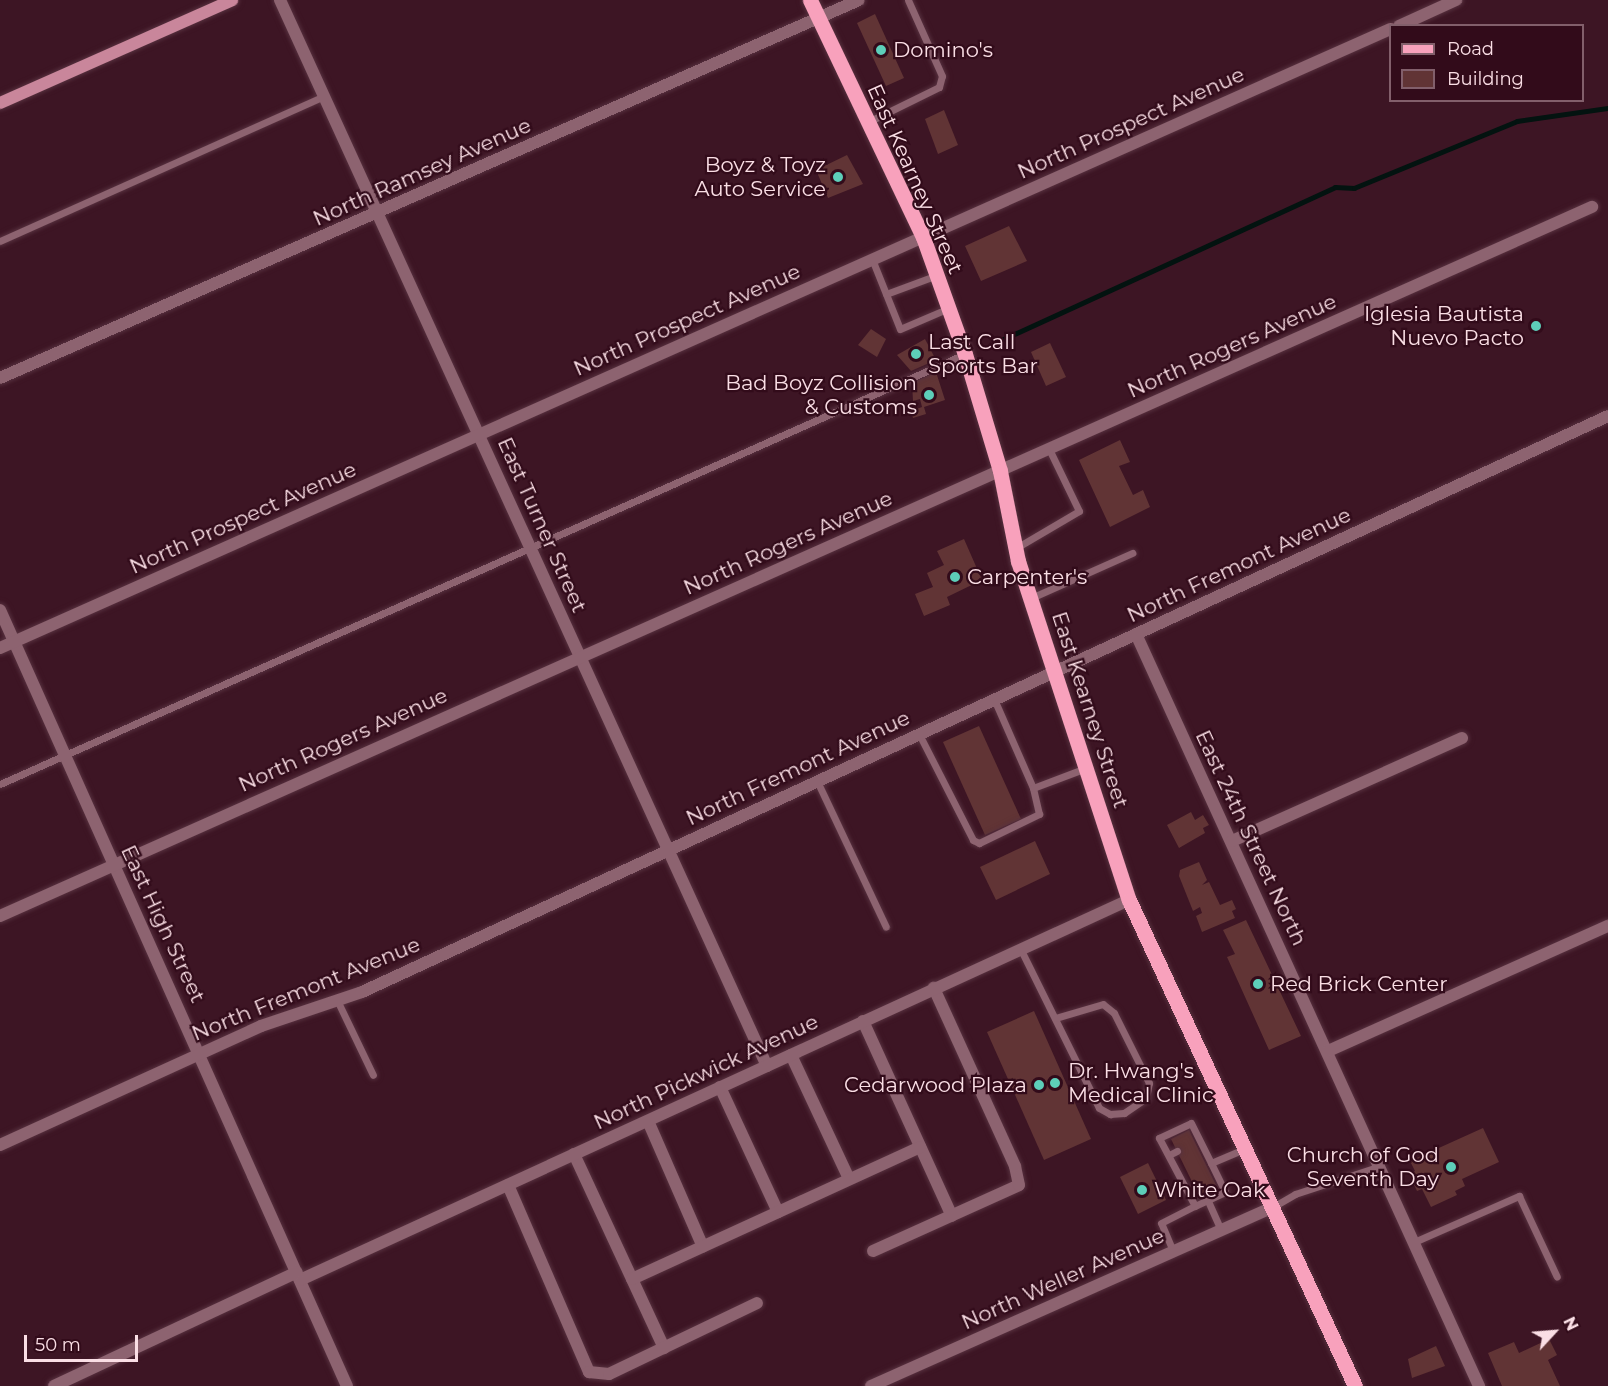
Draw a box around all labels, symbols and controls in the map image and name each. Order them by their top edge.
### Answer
legend [1389,24,1584,102]
place label: Domino's [893,37,993,63]
text: Road [1447,38,1494,60]
marker: Domino's [874,43,888,57]
street label: North Prospect Avenue [1014,62,1248,184]
text: Building [1447,68,1524,90]
street label: East Kearney Street [862,80,968,278]
street label: North Ramsey Avenue [309,113,535,231]
place label: Boyz & Toyz Auto Service [695,152,826,202]
marker: Boyz & Toyz Auto Service [831,170,845,184]
street label: North Prospect Avenue [570,259,804,381]
street label: North Rogers Avenue [1124,289,1340,403]
place label: Iglesia Bautista Nuevo Pacto [1364,301,1524,351]
marker: Iglesia Bautista Nuevo Pacto [1529,319,1543,333]
place label: Last Call Sports Bar [928,329,1038,379]
marker: Last Call Sports Bar [909,347,923,361]
place label: Bad Boyz Collision & Customs [725,370,917,420]
marker: Bad Boyz Collision & Customs [922,388,936,402]
street label: East Turner Street [492,434,592,616]
street label: North Prospect Avenue [126,457,360,579]
street label: North Rogers Avenue [680,486,896,600]
street label: North Fremont Avenue [1123,502,1355,628]
place label: Carpenter's [967,564,1087,590]
marker: Carpenter's [948,570,962,584]
street label: East Kearney Street [1046,609,1134,811]
street label: North Rogers Avenue [235,683,451,797]
street label: North Fremont Avenue [682,705,914,831]
street label: East 24th Street North [1190,726,1312,950]
street label: East High Street [115,841,211,1007]
street label: North Fremont Avenue [188,932,424,1046]
place label: Red Brick Center [1270,971,1448,997]
marker: Red Brick Center [1251,977,1265,991]
street label: North Pickwick Avenue [590,1009,822,1135]
place label: Dr. Hwang's Medical Clinic [1068,1058,1214,1108]
place label: Cedarwood Plaza [844,1072,1027,1098]
marker: Dr. Hwang's Medical Clinic [1046,1074,1064,1092]
marker: Cedarwood Plaza [1032,1078,1046,1092]
place label: Church of God Seventh Day [1287,1142,1439,1192]
marker: Church of God Seventh Day [1444,1160,1458,1174]
place label: White Oak [1154,1177,1266,1203]
marker: White Oak [1135,1183,1149,1197]
street label: North Weller Avenue [958,1223,1168,1335]
north arrow [1524,1302,1584,1362]
text: N [1559,1314,1582,1334]
scale bar [27,1323,141,1361]
text: 50 m [35,1334,81,1356]

